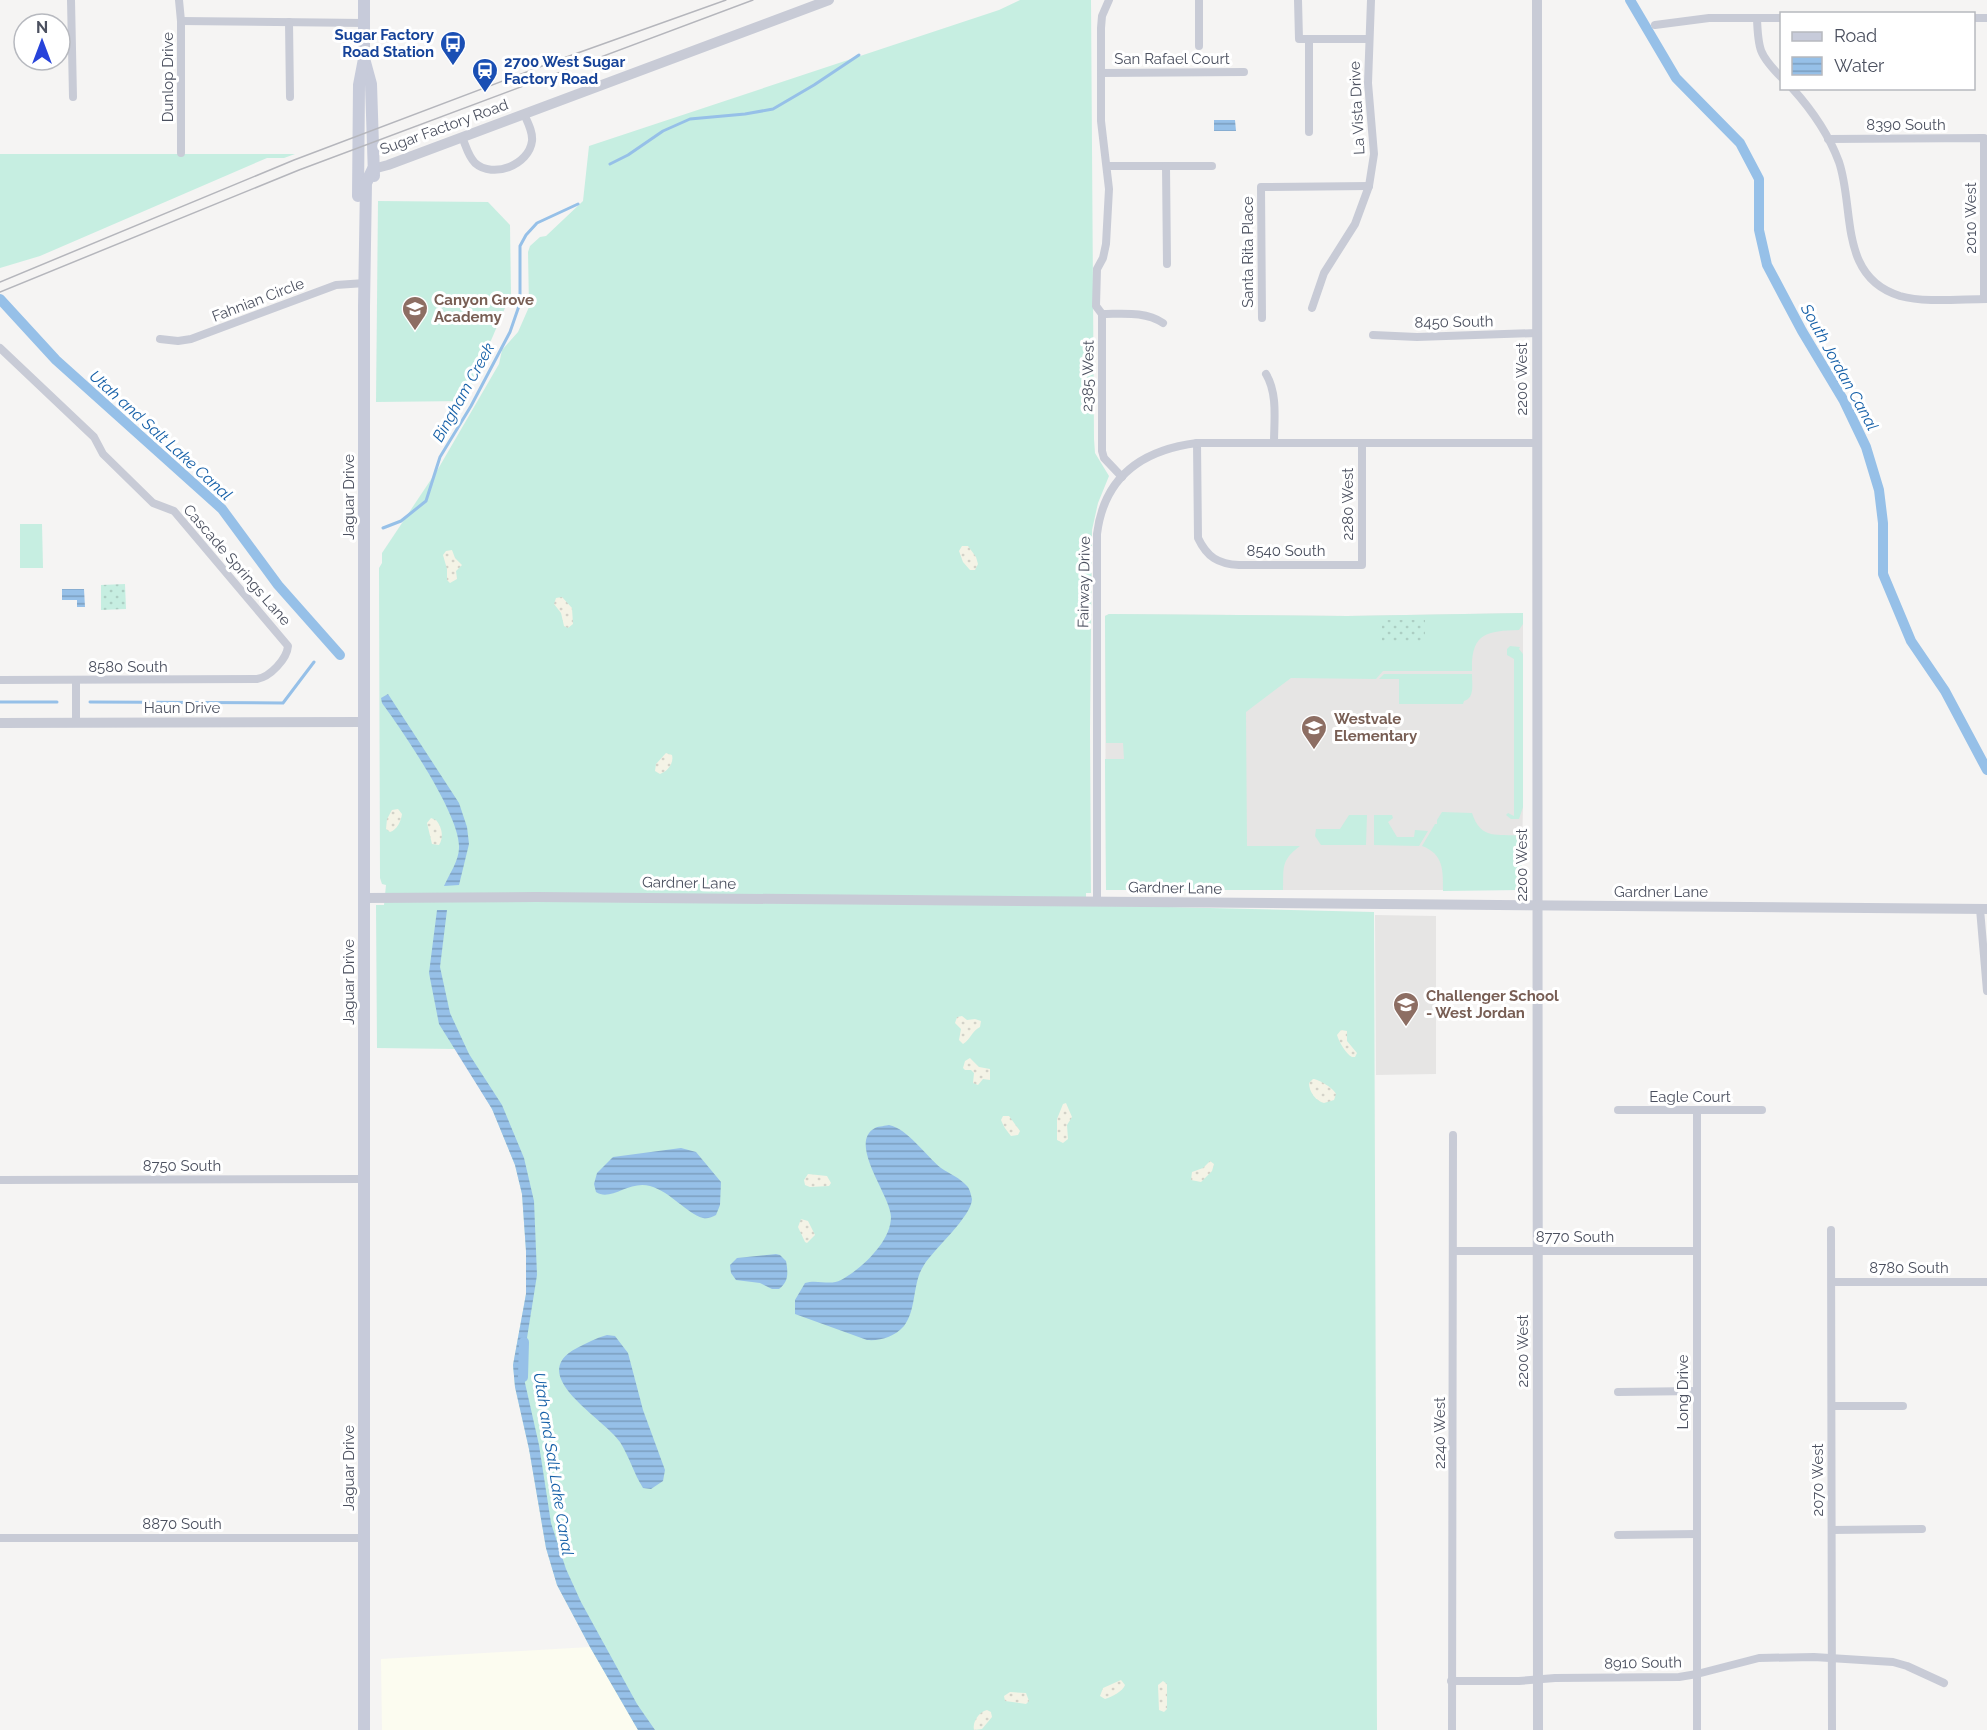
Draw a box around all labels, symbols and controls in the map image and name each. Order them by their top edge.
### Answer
north arrow [12,12,72,72]
legend [1780,12,1975,90]
text: N [36,18,48,37]
text: Road [1834,25,1877,46]
place label: Sugar Factory Road Station [335,26,435,61]
bus stop icon: Sugar Factory Road Station [438,29,468,67]
street label: Dunlop Drive [159,32,177,122]
street label: San Rafael Court [1114,50,1230,68]
place label: 2700 West Sugar Factory Road [504,53,625,88]
text: Water [1834,55,1885,76]
station icon: 2700 West Sugar Factory Road [470,56,500,94]
street label: La Vista Drive [1346,61,1368,155]
street label: Sugar Factory Road [377,95,511,159]
street label: 8390 South [1866,116,1946,134]
street label: 2010 West [1962,182,1980,254]
street label: Santa Rita Place [1239,196,1257,308]
street label: Fahnian Circle [209,274,307,326]
place label: Canyon Grove Academy [434,291,534,326]
school or university icon: Canyon Grove Academy [400,294,430,332]
water label: South Jordan Canal [1796,300,1882,434]
street label: 8450 South [1414,312,1494,332]
water label: Bingham Creek [428,339,499,445]
street label: 2385 West [1078,340,1098,412]
street label: 2200 West [1513,342,1531,416]
water label: Utah and Salt Lake Canal [85,366,236,504]
street label: Jaguar Drive [340,454,358,540]
street label: 2280 West [1339,468,1357,540]
street label: Cascade Springs Lane [180,501,295,629]
street label: Fairway Drive [1074,536,1094,628]
street label: 8540 South [1247,542,1325,560]
street label: 8580 South [88,658,168,676]
street label: Haun Drive [144,699,220,717]
place label: Westvale Elementary [1334,710,1418,745]
school or university icon: Westvale Elementary [1299,713,1329,751]
street label: 2200 West [1513,828,1531,902]
street label: Gardner Lane [642,873,736,893]
street label: Gardner Lane [1128,878,1222,898]
street label: Gardner Lane [1614,883,1708,901]
street label: Jaguar Drive [340,939,358,1025]
place label: Challenger School - West Jordan [1426,987,1559,1022]
school or university icon: Challenger School - West Jordan [1391,990,1421,1028]
street label: Eagle Court [1649,1088,1731,1106]
street label: 8750 South [143,1157,221,1175]
street label: 8770 South [1536,1228,1614,1246]
street label: 8780 South [1869,1259,1949,1277]
street label: 2200 West [1514,1314,1532,1388]
street label: Long Drive [1674,1354,1692,1430]
water label: Utah and Salt Lake Canal [530,1371,577,1557]
street label: 2240 West [1431,1397,1449,1469]
street label: Jaguar Drive [340,1425,358,1511]
street label: 2070 West [1809,1443,1827,1517]
street label: 8870 South [142,1515,222,1533]
street label: 8910 South [1604,1653,1682,1673]

